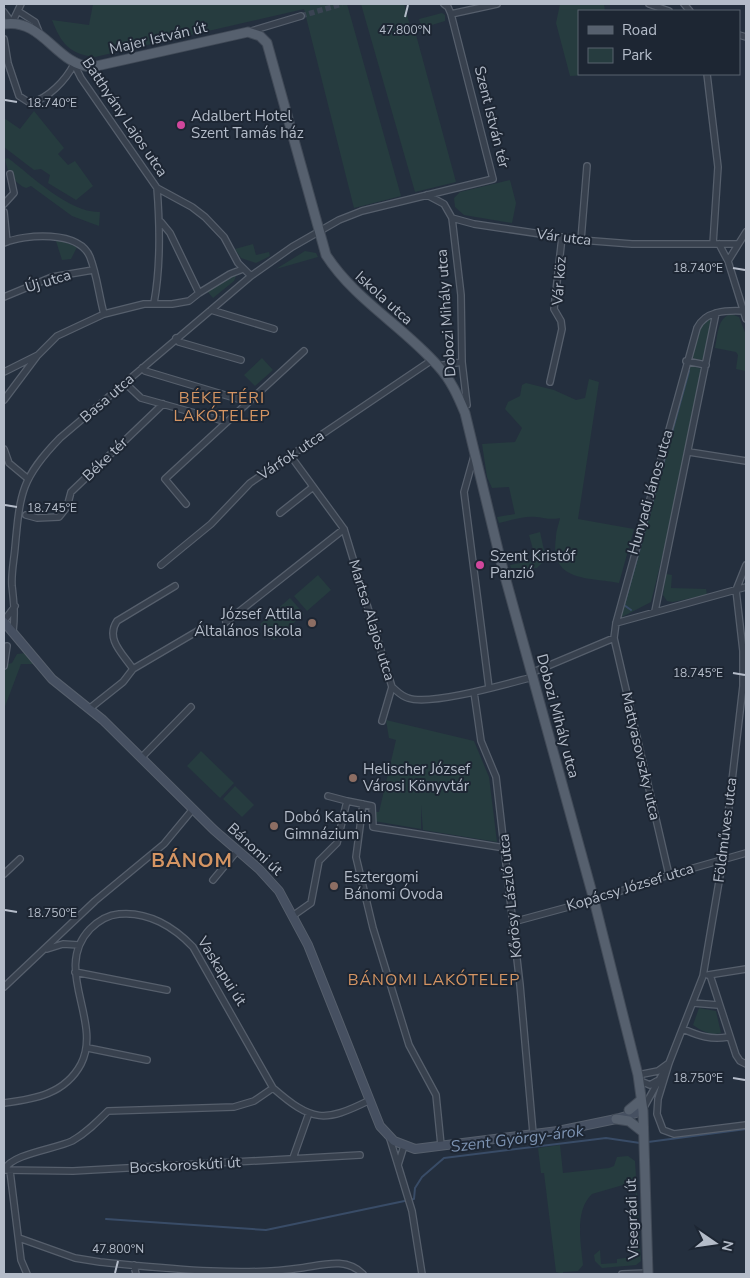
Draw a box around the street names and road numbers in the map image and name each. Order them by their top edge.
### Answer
street label: Majer István út [107,17,209,59]
street label: Batthyány Lajos utca [78,53,172,181]
street label: Szent István tér [470,64,514,171]
street label: Vár utca [534,224,593,250]
street label: Dobozi Mihály utca [432,249,460,377]
street label: Vár köz [547,256,571,307]
street label: Új utca [22,264,73,297]
street label: Iskola utca [351,267,417,329]
street label: Basa utca [76,369,138,427]
street label: Várfok utca [253,425,328,485]
street label: Hunyadi János utca [623,427,677,557]
street label: Béke tér [78,432,132,486]
street label: Martsa Alajos utca [344,557,400,683]
street label: Dobozi Mihály utca [532,652,584,780]
street label: Mattyasovszky utca [617,690,665,822]
street label: Földműves utca [709,776,741,884]
street label: Bánomi út [223,818,288,880]
street label: Kőrösy László utca [494,833,526,959]
street label: Kopácsy József utca [564,858,696,916]
street label: Vaskapui út [192,932,252,1010]
street label: Bocskoroskúti út [129,1152,242,1178]
street label: Visegrádi út [621,1178,643,1261]

